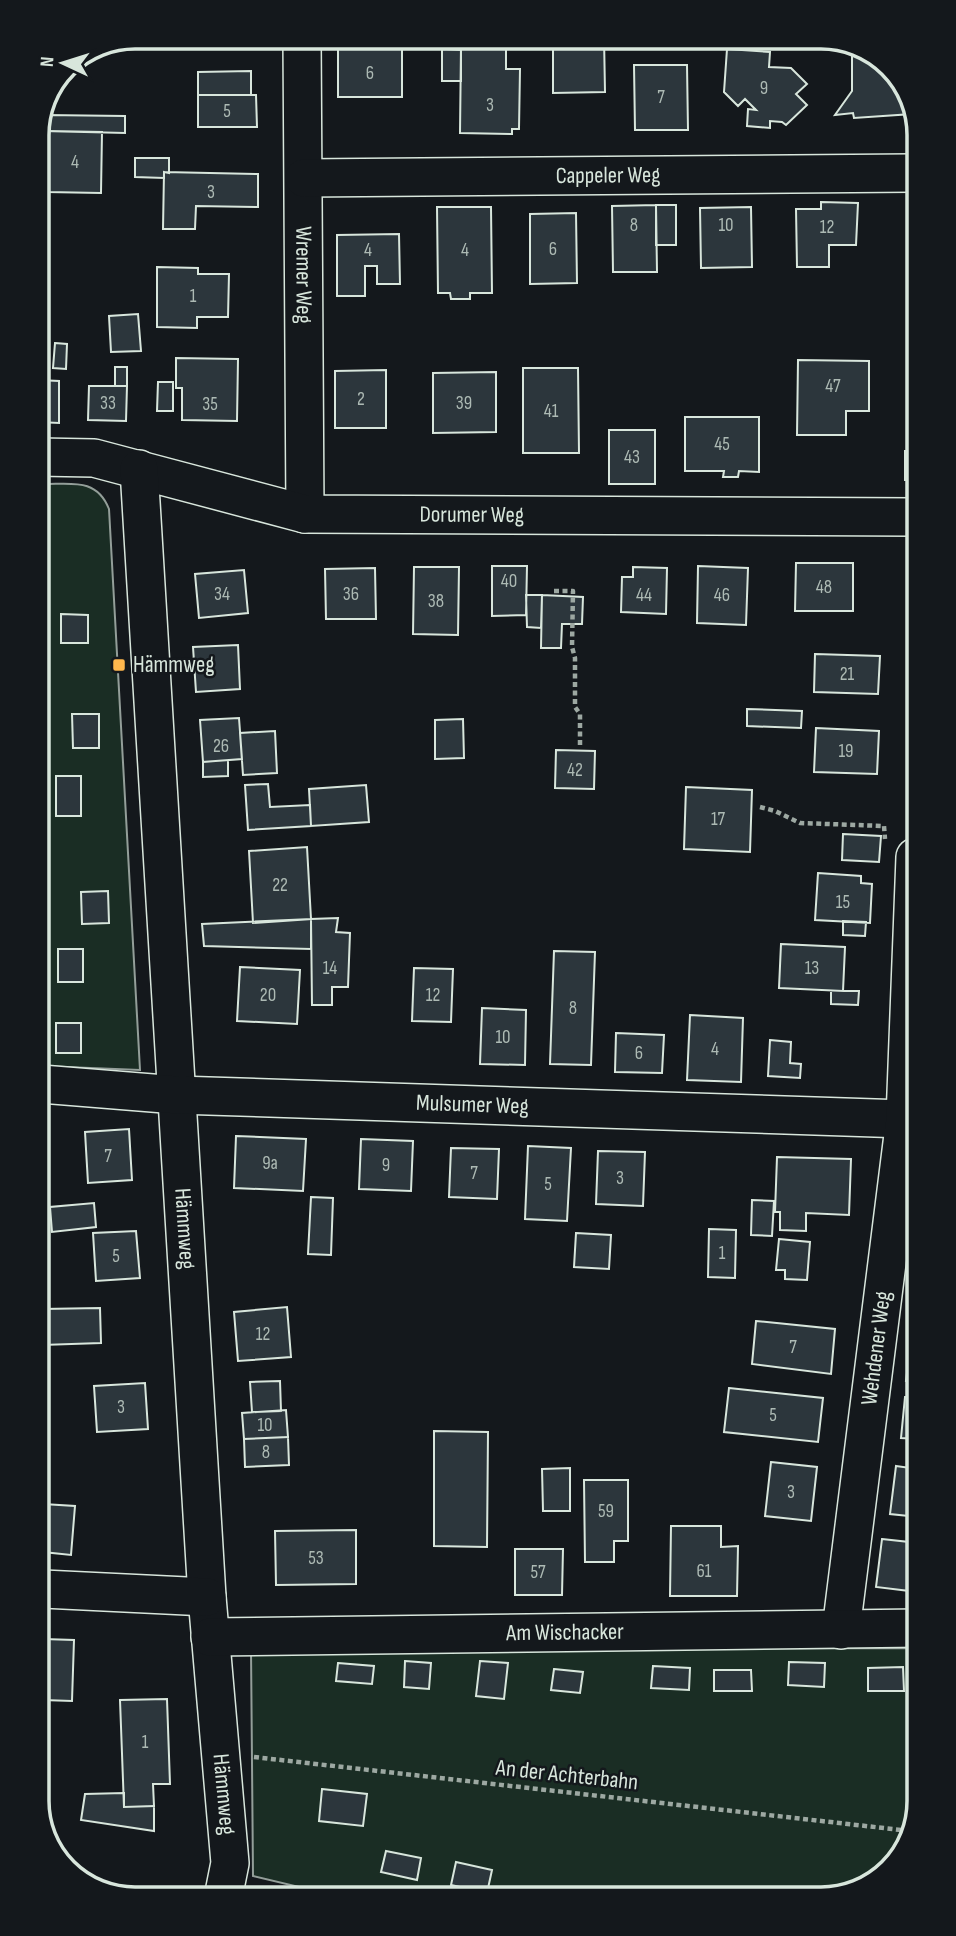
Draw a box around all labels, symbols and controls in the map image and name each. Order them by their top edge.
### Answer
north arrow [28,28,98,98]
text: N [36,56,59,68]
house number: 6 [366,62,374,85]
house number: 9 [760,77,768,100]
house number: 7 [657,86,665,109]
house number: 3 [486,94,494,117]
house number: 5 [223,100,231,123]
house number: 4 [71,151,79,174]
street label: Cappeler Weg [555,161,660,190]
house number: 3 [207,181,215,204]
house number: 8 [630,214,638,237]
house number: 10 [718,214,734,237]
house number: 12 [820,216,834,239]
street label: Wremer Weg [289,226,318,324]
house number: 6 [549,238,557,261]
house number: 4 [364,239,372,262]
house number: 4 [461,239,469,262]
house number: 1 [190,285,197,308]
house number: 47 [825,375,841,398]
house number: 2 [357,388,365,411]
house number: 33 [100,392,116,415]
house number: 39 [456,392,472,415]
house number: 35 [202,393,218,416]
house number: 41 [544,400,559,423]
house number: 45 [714,433,730,456]
house number: 43 [624,446,640,469]
street label: Dorumer Weg [419,501,524,529]
house number: 40 [501,570,517,593]
house number: 48 [816,576,832,599]
house number: 34 [214,583,230,606]
house number: 36 [343,583,359,606]
house number: 44 [636,584,652,607]
house number: 46 [714,584,730,607]
house number: 38 [428,590,444,613]
place label: Hämmweg [133,651,214,679]
marker: Hämmweg [111,657,127,673]
house number: 21 [840,663,855,686]
house number: 26 [213,735,229,758]
house number: 19 [838,740,854,763]
house number: 42 [567,759,583,782]
house number: 17 [711,808,726,831]
house number: 22 [272,874,288,897]
house number: 15 [836,891,850,914]
house number: 14 [323,957,337,980]
house number: 13 [805,957,819,980]
house number: 20 [260,984,276,1007]
house number: 12 [426,984,440,1007]
house number: 8 [569,997,577,1020]
house number: 10 [495,1026,511,1049]
house number: 4 [711,1038,719,1061]
house number: 6 [635,1042,643,1065]
street label: Mulsumer Weg [416,1089,529,1121]
house number: 7 [104,1145,112,1168]
house number: 9a [262,1152,278,1175]
house number: 9 [382,1154,390,1177]
house number: 7 [470,1162,478,1185]
house number: 3 [616,1167,624,1190]
house number: 5 [544,1173,552,1196]
street label: Hämmweg [168,1187,201,1270]
house number: 1 [719,1242,726,1265]
house number: 5 [112,1245,120,1268]
street label: Wehdener Weg [855,1289,897,1407]
house number: 12 [256,1323,270,1346]
house number: 7 [789,1336,797,1359]
house number: 3 [117,1396,125,1419]
house number: 5 [769,1404,777,1427]
house number: 10 [257,1414,273,1437]
house number: 8 [262,1441,270,1464]
house number: 3 [787,1481,795,1504]
house number: 59 [598,1500,614,1523]
house number: 53 [308,1547,324,1570]
house number: 61 [697,1560,712,1583]
house number: 57 [530,1561,546,1584]
street label: Am Wischacker [505,1618,624,1647]
house number: 1 [142,1731,149,1754]
street label: Hämmweg [207,1752,242,1836]
street label: An der Achterbahn [493,1753,640,1796]

